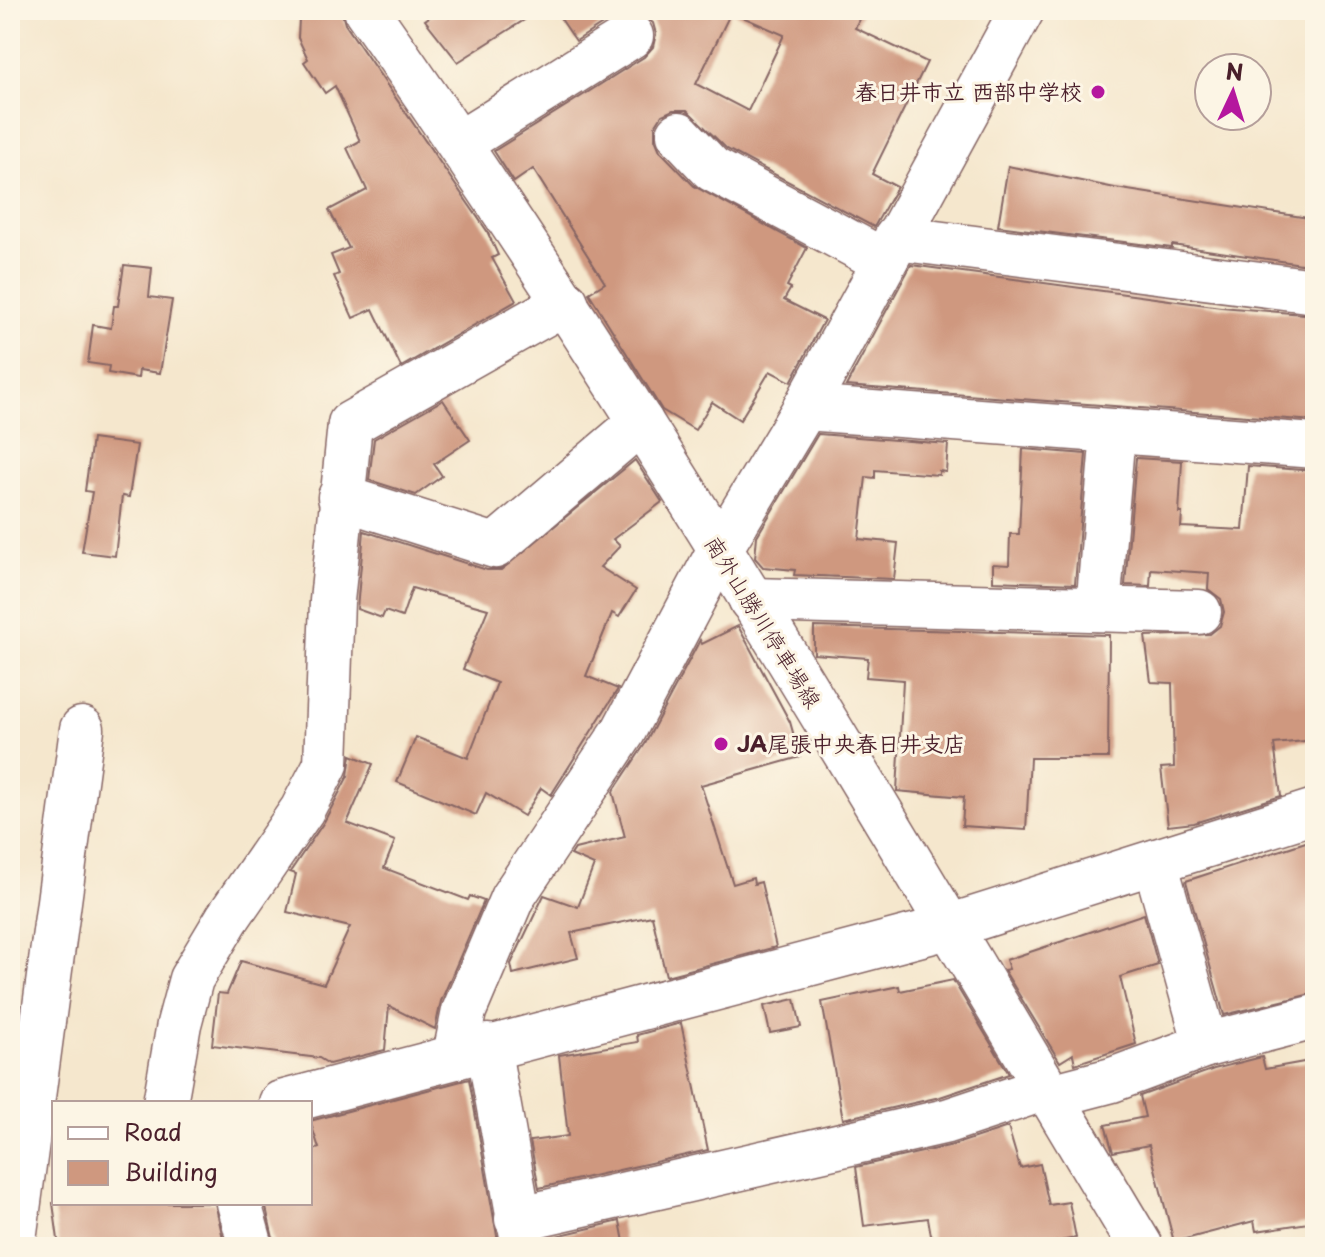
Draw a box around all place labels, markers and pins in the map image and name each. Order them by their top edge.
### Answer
place label: 春日井市立 西部中学校 [855,74,1082,107]
marker: 春日井市立 西部中学校 [1089,83,1107,101]
place label: JA尾張中央春日井支店 [737,726,965,759]
marker: JA尾張中央春日井支店 [712,735,730,753]

